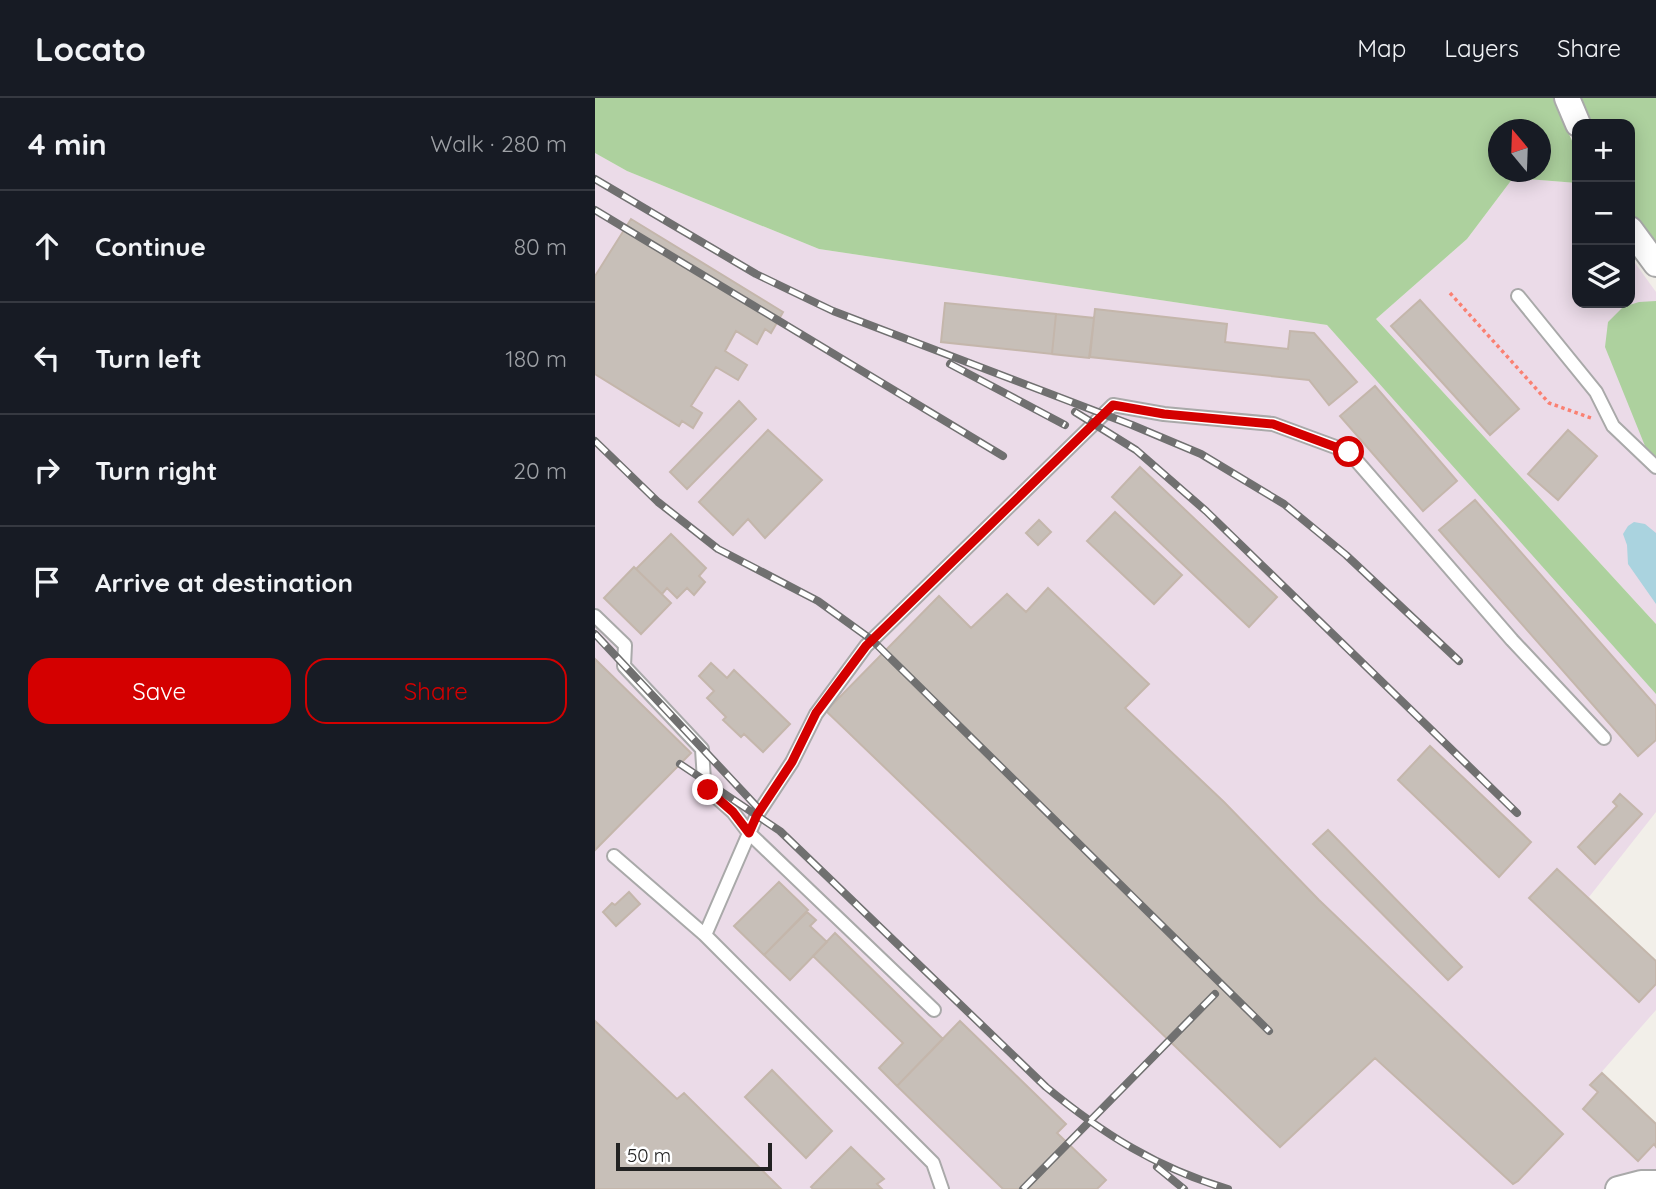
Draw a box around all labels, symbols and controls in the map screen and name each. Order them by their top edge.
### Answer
text: Locato [35,28,146,69]
text: Map [1357,33,1406,63]
text: Layers [1444,33,1519,63]
text: Share [1557,33,1621,63]
north arrow [1488,119,1551,182]
map controls [1572,119,1635,308]
button: + [1572,119,1635,182]
text: 4 min [28,125,107,163]
text: Walk · 280 m [430,129,567,158]
button: − [1572,182,1635,245]
icon: ahead [28,227,66,265]
text: Continue [95,230,206,263]
text: 80 m [514,232,567,261]
button: layers [1572,245,1635,308]
icon: left [28,339,66,377]
text: Turn left [95,342,202,375]
text: 180 m [505,344,567,373]
route start [1333,436,1364,467]
icon: right [28,451,66,489]
text: Turn right [95,454,217,487]
text: 20 m [513,456,567,485]
icon: arrive [28,563,66,601]
text: Arrive at destination [95,566,353,599]
button: Save [28,658,291,724]
button: Share [305,658,567,724]
route end [692,774,723,805]
scale bar [616,1140,772,1172]
text: 50 m [627,1143,671,1167]

